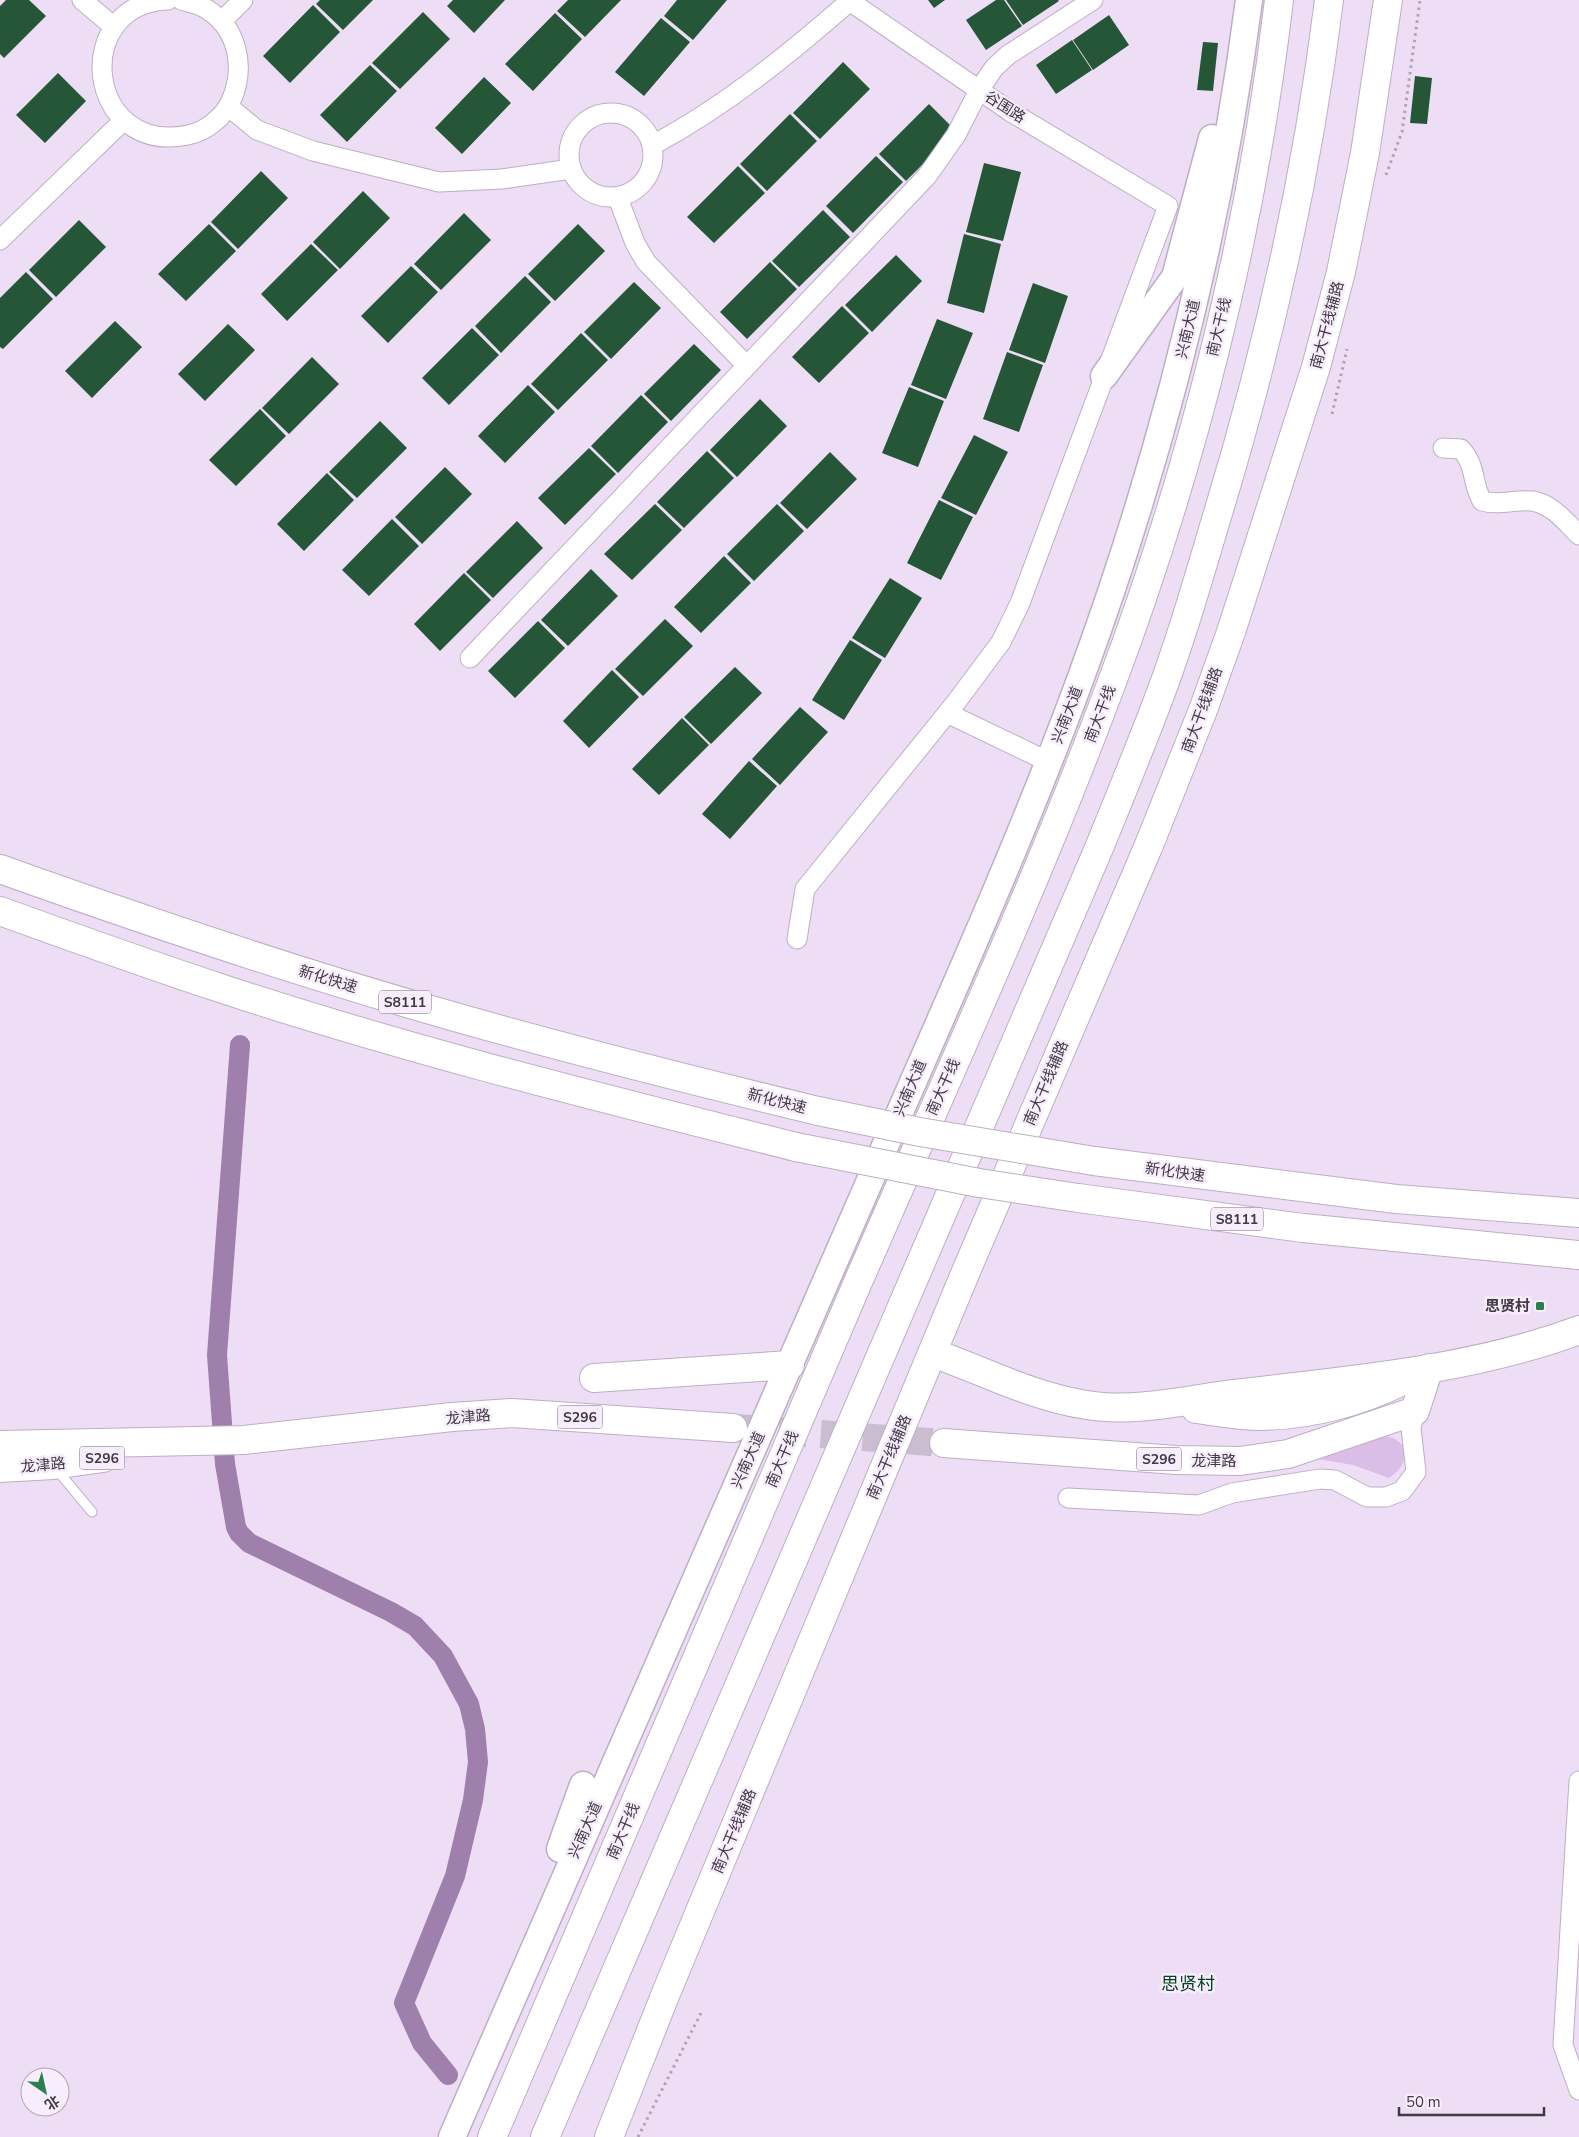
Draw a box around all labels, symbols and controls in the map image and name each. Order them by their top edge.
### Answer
street label: 谷围路 [981,86,1029,128]
street label: 南大干线辅路 [1306,279,1348,371]
street label: 南大干线 [1203,296,1235,358]
street label: 兴南大道 [1172,298,1204,360]
street label: 南大干线辅路 [1177,664,1227,756]
street label: 南大干线 [1080,682,1120,746]
street label: 兴南大道 [1047,683,1087,747]
street label: 新化快速 [296,961,360,997]
road number: S8111 [379,990,431,1014]
street label: 南大干线辅路 [1019,1038,1073,1128]
street label: 兴南大道 [889,1056,931,1120]
street label: 南大干线 [922,1056,964,1118]
street label: 新化快速 [745,1084,809,1118]
street label: 新化快速 [1144,1158,1206,1186]
road number: S8111 [1211,1208,1263,1230]
place label: 思贤村 [1485,1296,1530,1316]
marker: 思贤村 [1534,1300,1546,1312]
street label: 龙津路 [445,1405,491,1429]
road number: S296 [558,1405,602,1428]
street label: 南大干线辅路 [862,1412,916,1502]
street label: 南大干线 [761,1427,803,1491]
street label: 兴南大道 [727,1429,769,1491]
road number: S296 [80,1446,124,1470]
road number: S296 [1136,1448,1182,1470]
street label: 龙津路 [1191,1451,1237,1471]
street label: 龙津路 [20,1453,66,1477]
street label: 南大干线辅路 [707,1786,761,1876]
street label: 兴南大道 [564,1799,606,1861]
street label: 南大干线 [602,1799,644,1863]
district label: 思贤村 [1161,1972,1215,1996]
north arrow [20,2067,70,2117]
scale bar [1399,2084,1544,2116]
text: 北 [41,2091,63,2114]
text: 50 m [1406,2092,1441,2112]

